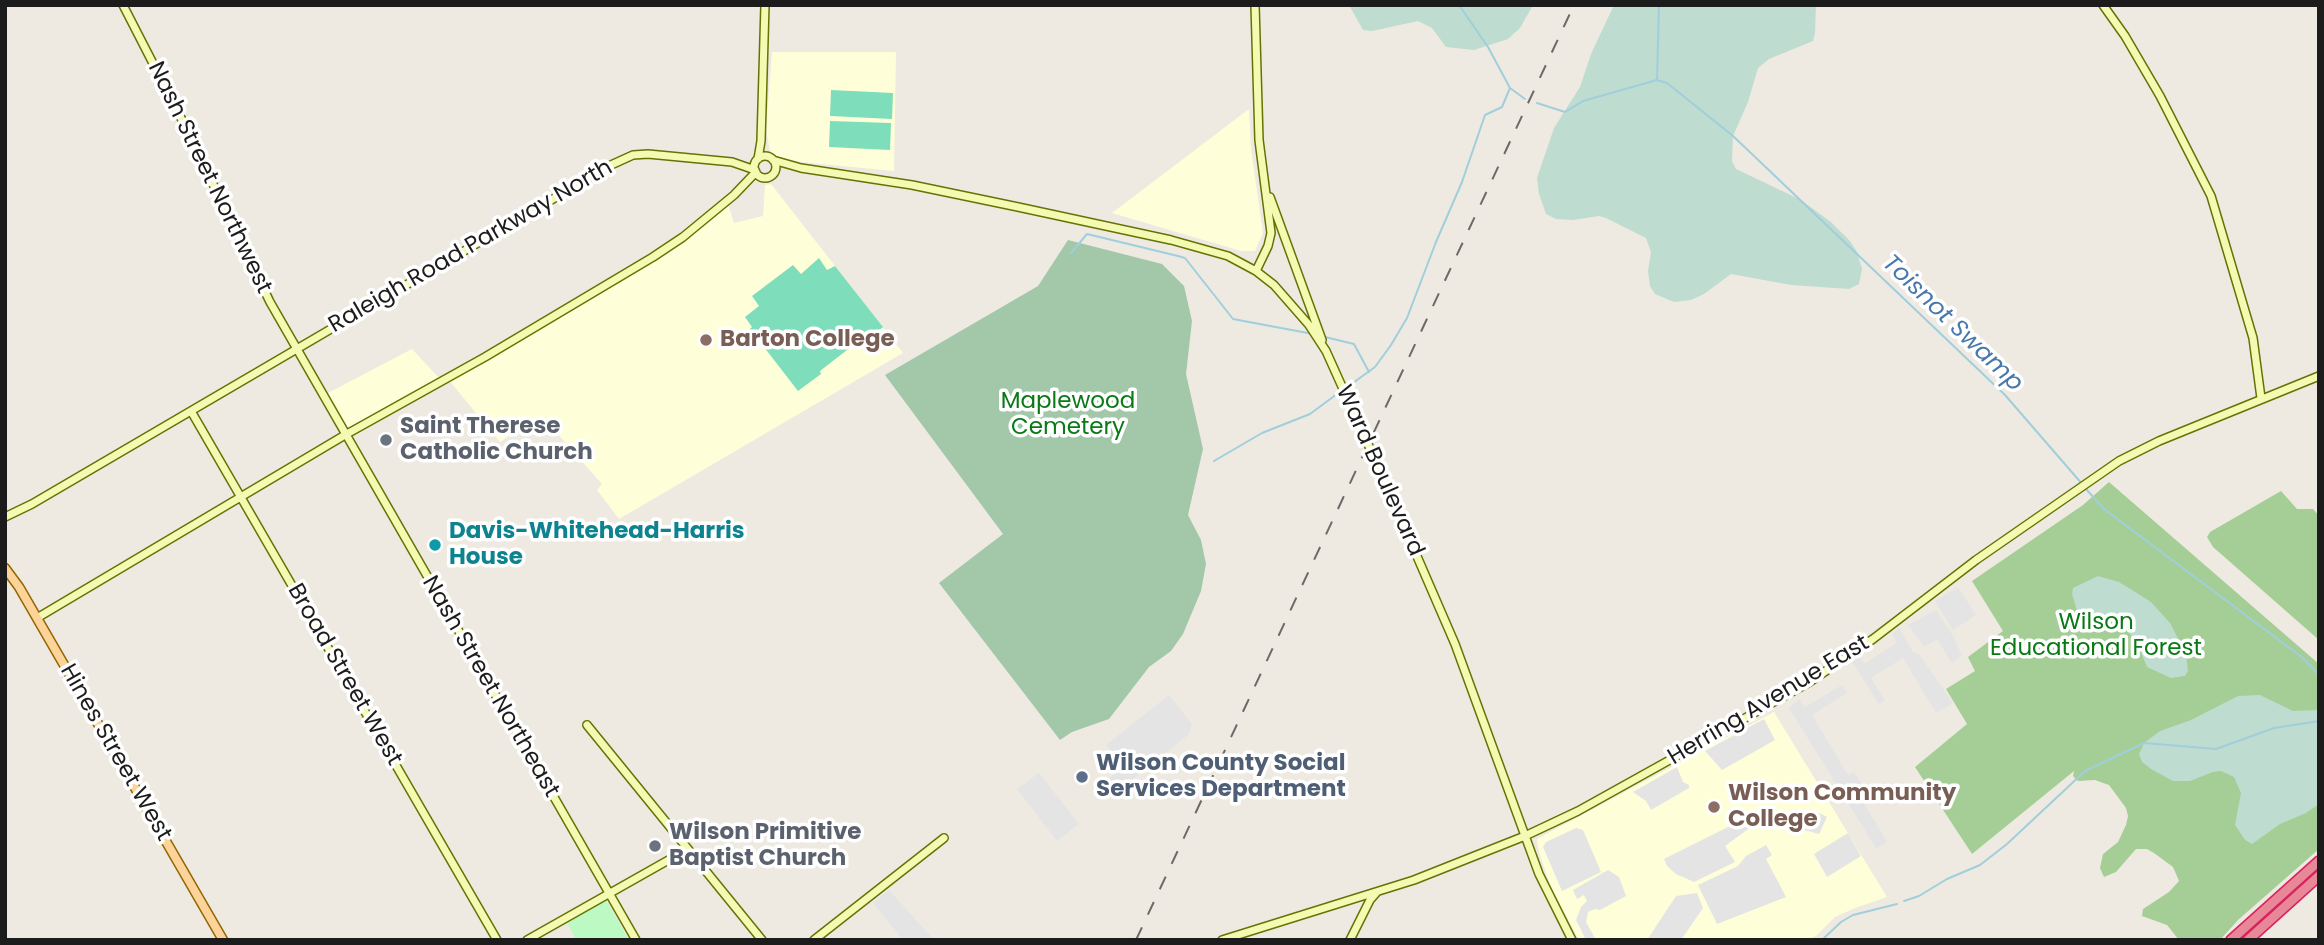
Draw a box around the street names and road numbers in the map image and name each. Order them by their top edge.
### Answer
street label: Nash Street Northwest [141,58,277,298]
street label: Raleigh Road Parkway North [324,154,618,340]
street label: Ward Boulevard [1329,381,1429,561]
street label: Nash Street Northeast [415,571,565,803]
street label: Broad Street West [281,579,407,771]
street label: Herring Avenue East [1663,630,1875,772]
street label: Hines Street West [53,660,177,846]

